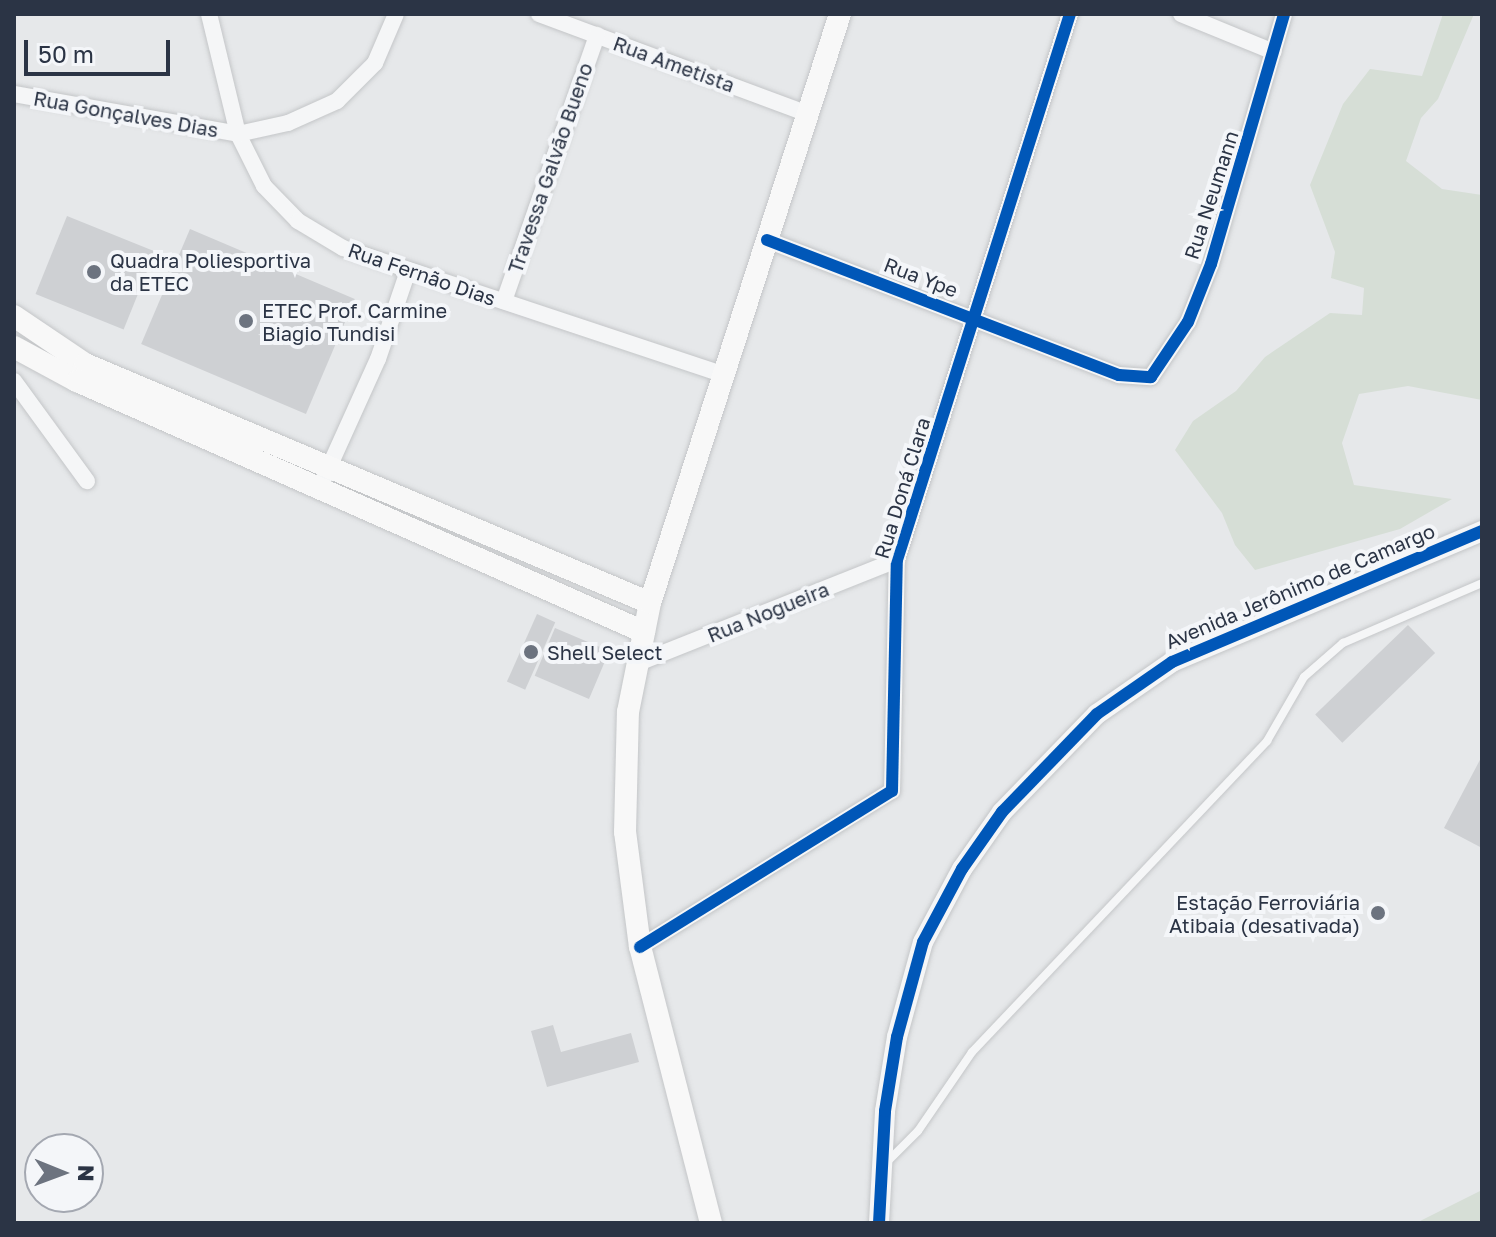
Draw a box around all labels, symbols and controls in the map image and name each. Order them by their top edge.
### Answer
scale bar [28,24,174,74]
street label: Rua Ametista [610,31,738,97]
text: 50 m [38,39,94,68]
street label: Travessa Galvão Bueno [503,60,597,276]
street label: Rua Gonçalves Dias [32,86,220,142]
street label: Rua Neumann [1179,128,1243,262]
street label: Rua Fernão Dias [345,237,499,311]
place label: Quadra Poliesportiva da ETEC [110,248,311,295]
street label: Rua Ype [881,252,961,302]
marker: Quadra Poliesportiva da ETEC [85,263,103,281]
place label: ETEC Prof. Carmine Biagio Tundisi [262,298,447,345]
marker: ETEC Prof. Carmine Biagio Tundisi [237,312,255,330]
street label: Rua Doná Clara [869,414,935,562]
street label: Avenida Jerônimo de Camargo [1162,518,1438,654]
street label: Rua Nogueira [704,577,832,647]
place label: Shell Select [547,640,663,664]
marker: Shell Select [522,643,540,661]
place label: Estação Ferroviária Atibaia (desativada) [1169,890,1360,937]
marker: Estação Ferroviária Atibaia (desativada) [1367,902,1389,924]
north arrow [24,1133,104,1213]
text: N [73,1165,100,1182]

